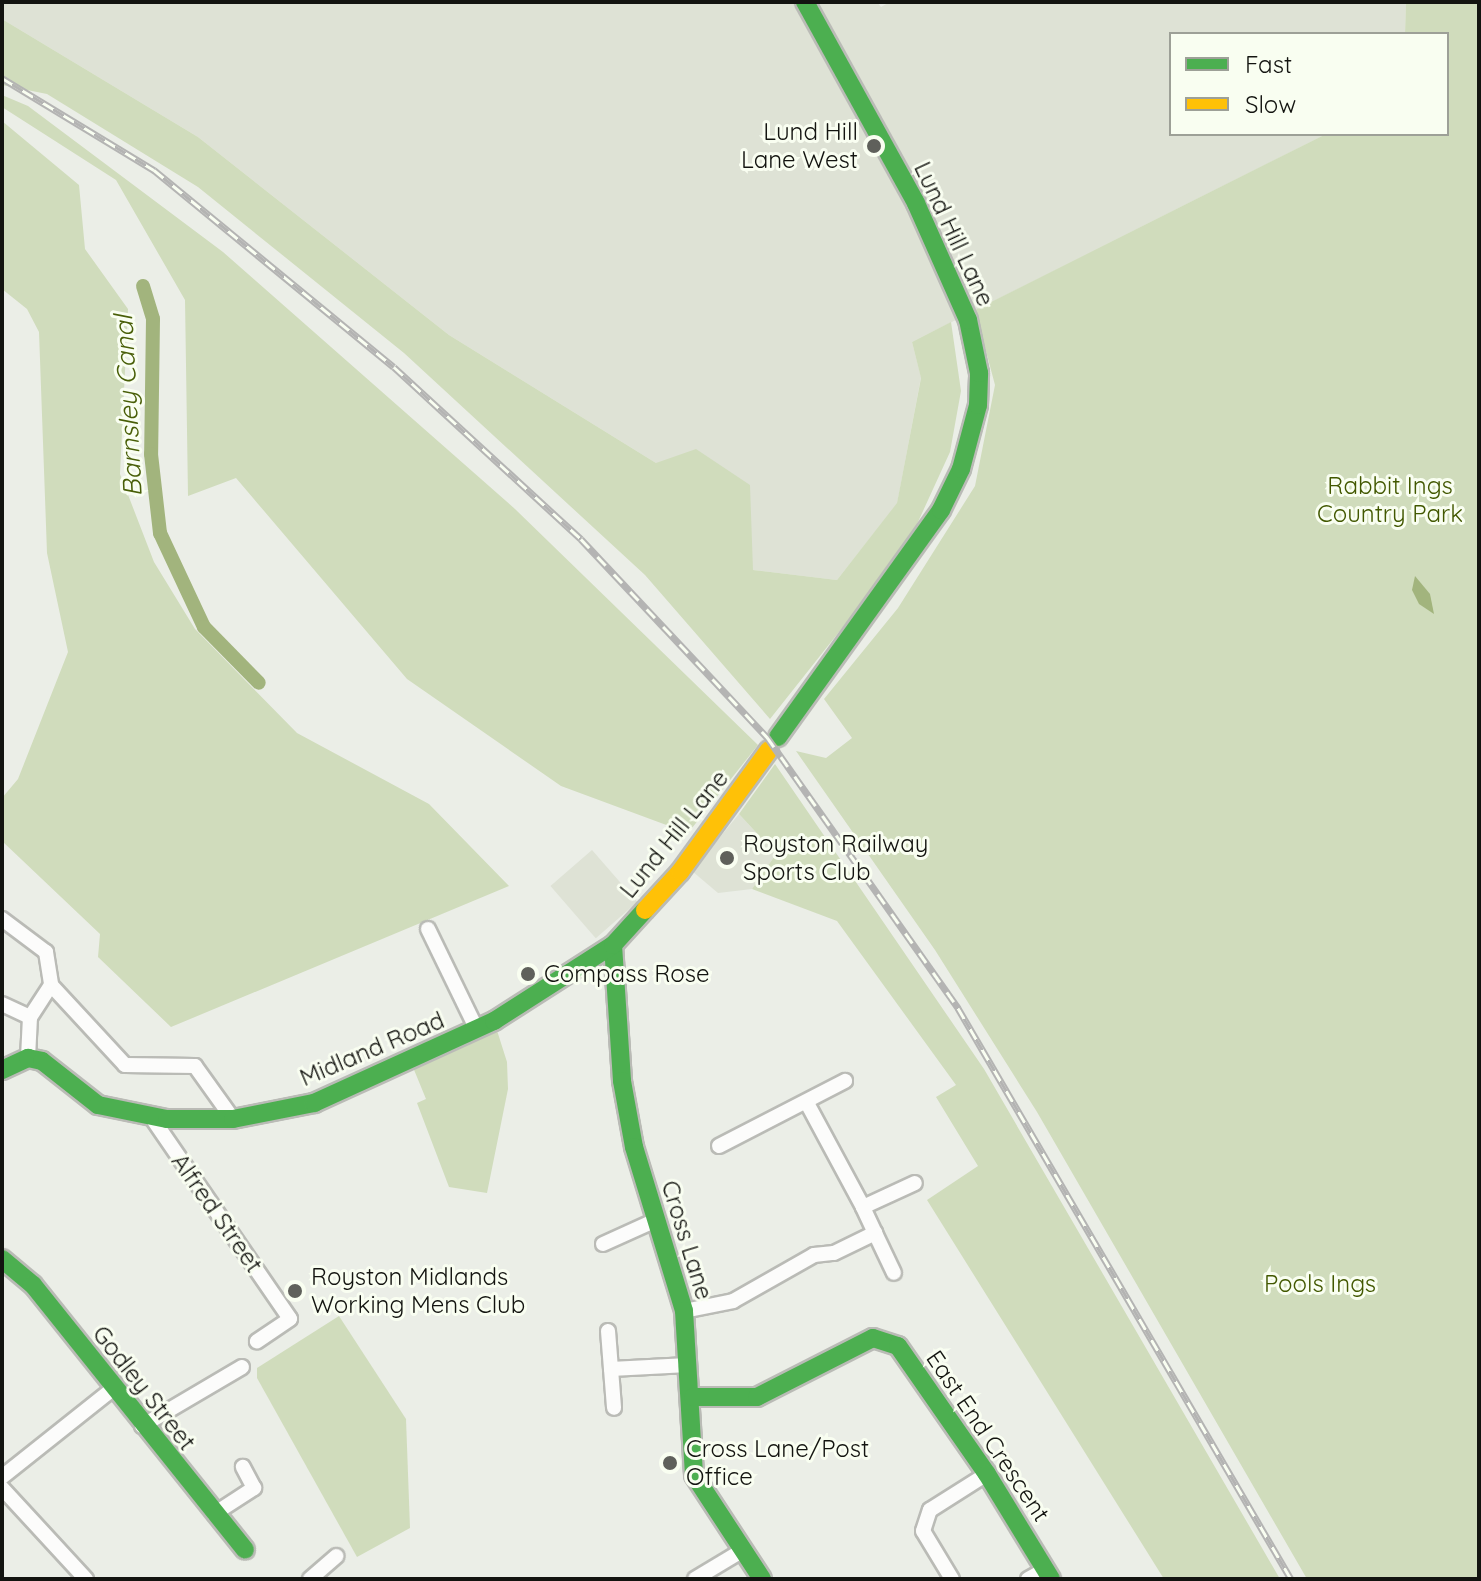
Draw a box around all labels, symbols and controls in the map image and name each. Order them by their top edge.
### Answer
legend [1169,32,1449,136]
text: Fast [1245,49,1292,79]
text: Slow [1245,89,1296,119]
place label: Lund Hill Lane West [741,118,858,174]
marker: Lund Hill Lane West [865,137,883,155]
street label: Lund Hill Lane [908,157,1000,311]
water label: Barnsley Canal [108,315,148,497]
park label: Rabbit Ings Country Park [1317,472,1463,528]
street label: Lund Hill Lane [614,764,734,904]
place label: Royston Railway Sports Club [743,830,928,886]
marker: Royston Railway Sports Club [718,849,736,867]
place label: Compass Rose [544,960,709,988]
marker: Compass Rose [519,965,537,983]
street label: Midland Road [295,1006,449,1092]
street label: Alfred Street [165,1148,269,1278]
street label: Cross Lane [655,1177,719,1303]
place label: Royston Midlands Working Mens Club [311,1263,525,1319]
park label: Pools Ings [1264,1270,1376,1298]
marker: Royston Midlands Working Mens Club [286,1282,304,1300]
street label: Godley Street [86,1320,202,1456]
street label: East End Crescent [920,1345,1056,1527]
place label: Cross Lane/Post Office [686,1435,869,1491]
marker: Cross Lane/Post Office [661,1454,679,1472]

